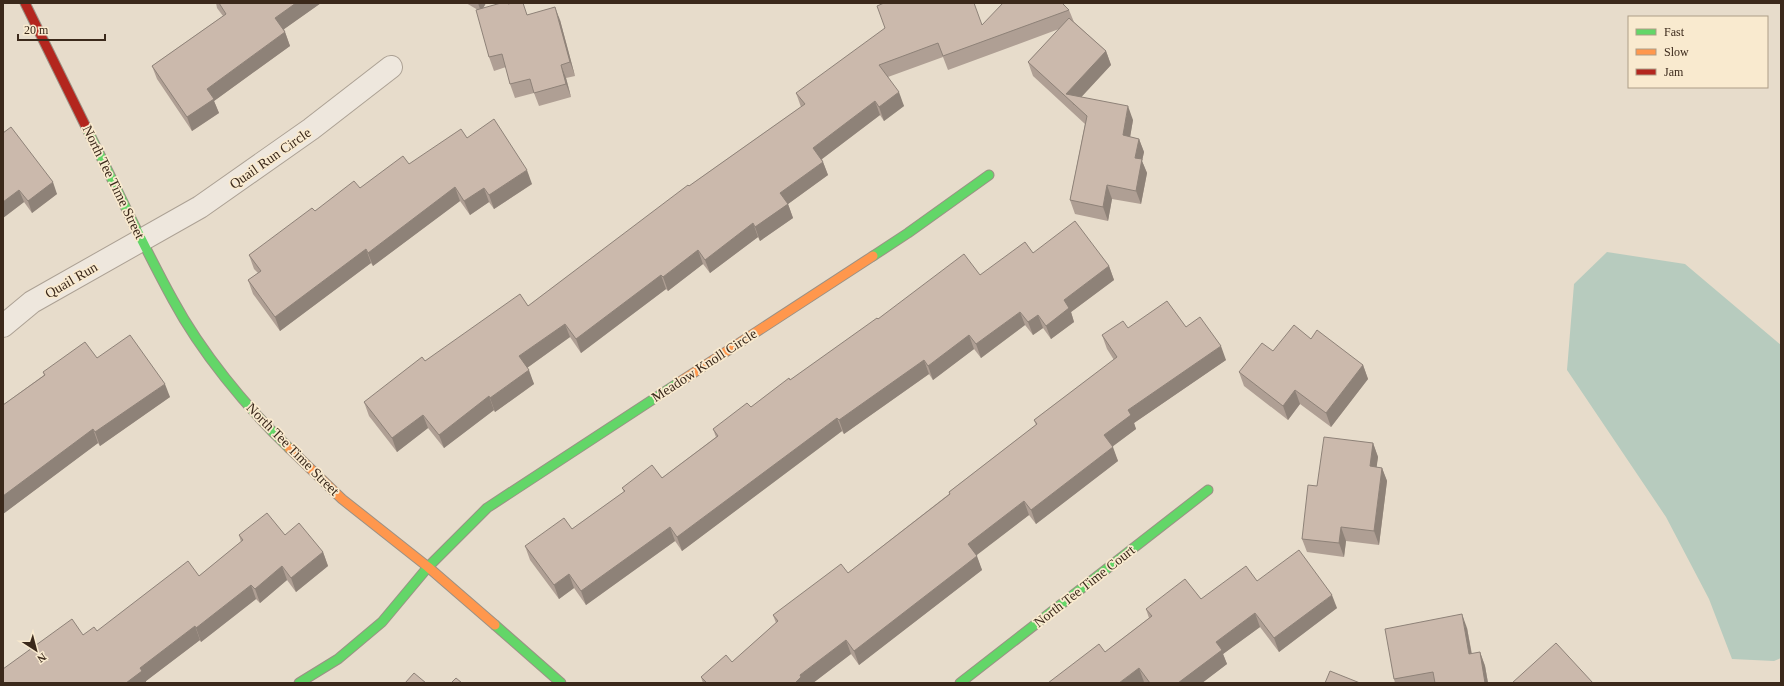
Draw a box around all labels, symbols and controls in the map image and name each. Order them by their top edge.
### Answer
scale bar [18,16,105,42]
legend [1628,16,1768,88]
text: 20 m [24,23,49,37]
text: Fast [1664,25,1685,39]
text: Slow [1664,45,1689,59]
text: Jam [1664,65,1684,79]
street label: North Tee Time Street [80,123,148,241]
street label: Quail Run Circle [227,125,314,192]
street label: Quail Run [42,259,100,301]
street label: Meadow Knoll Circle [649,326,760,405]
street label: North Tee Time Street [243,400,342,499]
street label: North Tee Time Court [1031,542,1138,630]
north arrow [16,630,56,670]
text: N [35,651,49,665]

